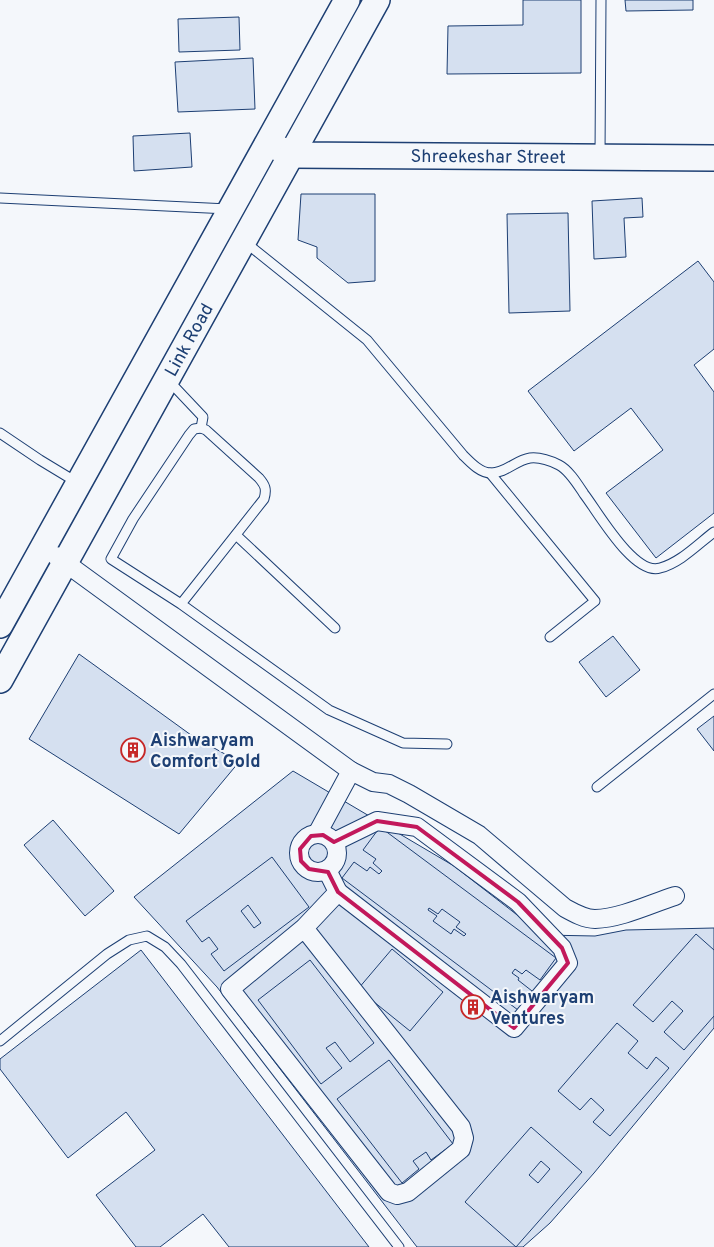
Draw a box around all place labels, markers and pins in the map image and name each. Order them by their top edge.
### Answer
place label: Aishwaryam Comfort Gold [150,730,261,774]
building icon: Aishwaryam Comfort Gold [120,737,146,763]
place label: Aishwaryam Ventures [490,987,594,1031]
building icon: Aishwaryam Ventures [460,994,486,1020]

